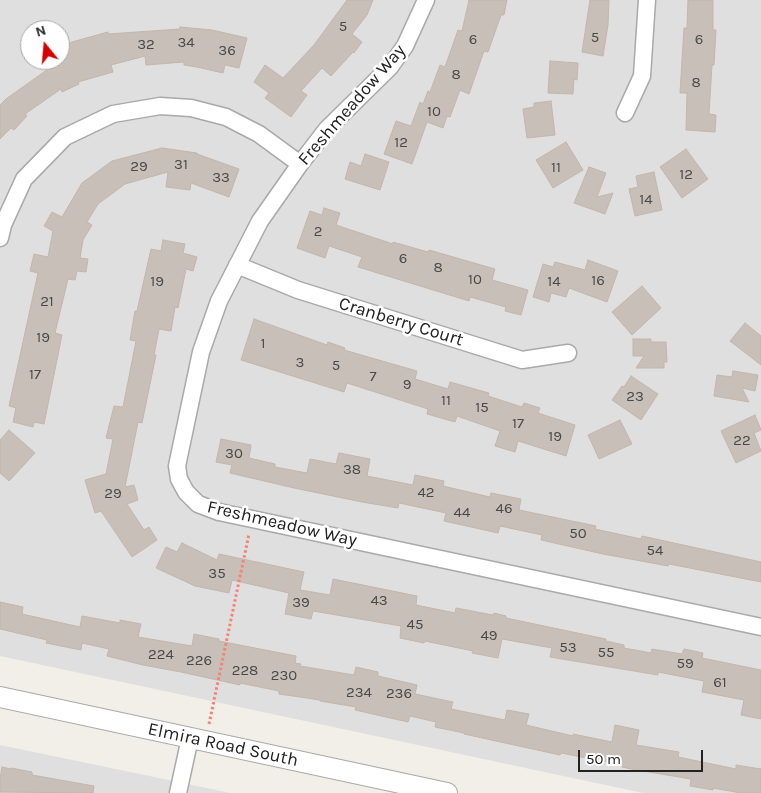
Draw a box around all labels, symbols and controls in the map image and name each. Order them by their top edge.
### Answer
house number: 5 [339,18,347,36]
north arrow [20,20,70,70]
text: N [33,22,48,41]
house number: 5 [591,29,599,47]
house number: 6 [469,31,477,49]
house number: 6 [695,31,703,49]
house number: 34 [177,34,195,52]
house number: 32 [137,36,155,54]
street label: Freshmeadow Way [294,40,410,170]
house number: 36 [218,42,236,60]
house number: 8 [451,66,461,84]
house number: 8 [691,74,701,92]
house number: 10 [427,103,441,121]
house number: 12 [394,134,408,152]
house number: 31 [174,156,188,174]
house number: 29 [130,158,148,176]
house number: 11 [551,159,561,177]
house number: 12 [679,166,693,184]
house number: 33 [212,169,230,187]
house number: 14 [639,191,653,209]
house number: 2 [314,223,322,241]
house number: 6 [399,250,407,268]
house number: 8 [433,259,443,277]
house number: 10 [468,271,482,289]
house number: 16 [591,272,605,290]
house number: 19 [150,273,164,291]
house number: 14 [547,273,561,291]
house number: 21 [40,293,54,311]
street label: Cranberry Court [336,293,466,351]
house number: 19 [36,329,50,347]
house number: 1 [261,335,265,353]
house number: 3 [296,354,304,372]
house number: 5 [332,357,340,375]
house number: 17 [29,366,41,384]
house number: 7 [369,368,377,386]
house number: 9 [403,376,411,394]
house number: 23 [626,388,644,406]
house number: 11 [441,392,451,410]
house number: 15 [475,399,489,417]
house number: 17 [512,415,524,433]
house number: 19 [548,428,562,446]
house number: 22 [733,432,751,450]
house number: 30 [225,445,243,463]
house number: 38 [343,461,361,479]
house number: 42 [417,484,435,502]
house number: 29 [104,485,122,503]
street label: Freshmeadow Way [205,496,359,552]
house number: 46 [496,500,512,518]
house number: 44 [454,504,470,522]
house number: 50 [569,525,587,543]
house number: 54 [647,542,663,560]
house number: 35 [208,565,226,583]
house number: 43 [370,592,388,610]
house number: 39 [292,594,310,612]
house number: 45 [407,616,423,634]
house number: 49 [480,627,498,645]
house number: 53 [559,639,577,657]
house number: 55 [598,644,614,662]
house number: 224 [148,646,174,664]
house number: 226 [186,652,212,670]
house number: 59 [676,655,694,673]
house number: 228 [232,662,258,680]
house number: 230 [271,667,297,685]
house number: 61 [713,674,727,692]
house number: 234 [346,684,372,702]
house number: 236 [386,685,412,703]
street label: Elmira Road South [146,719,300,771]
scale bar [581,740,706,772]
text: 50 m [586,750,621,768]

